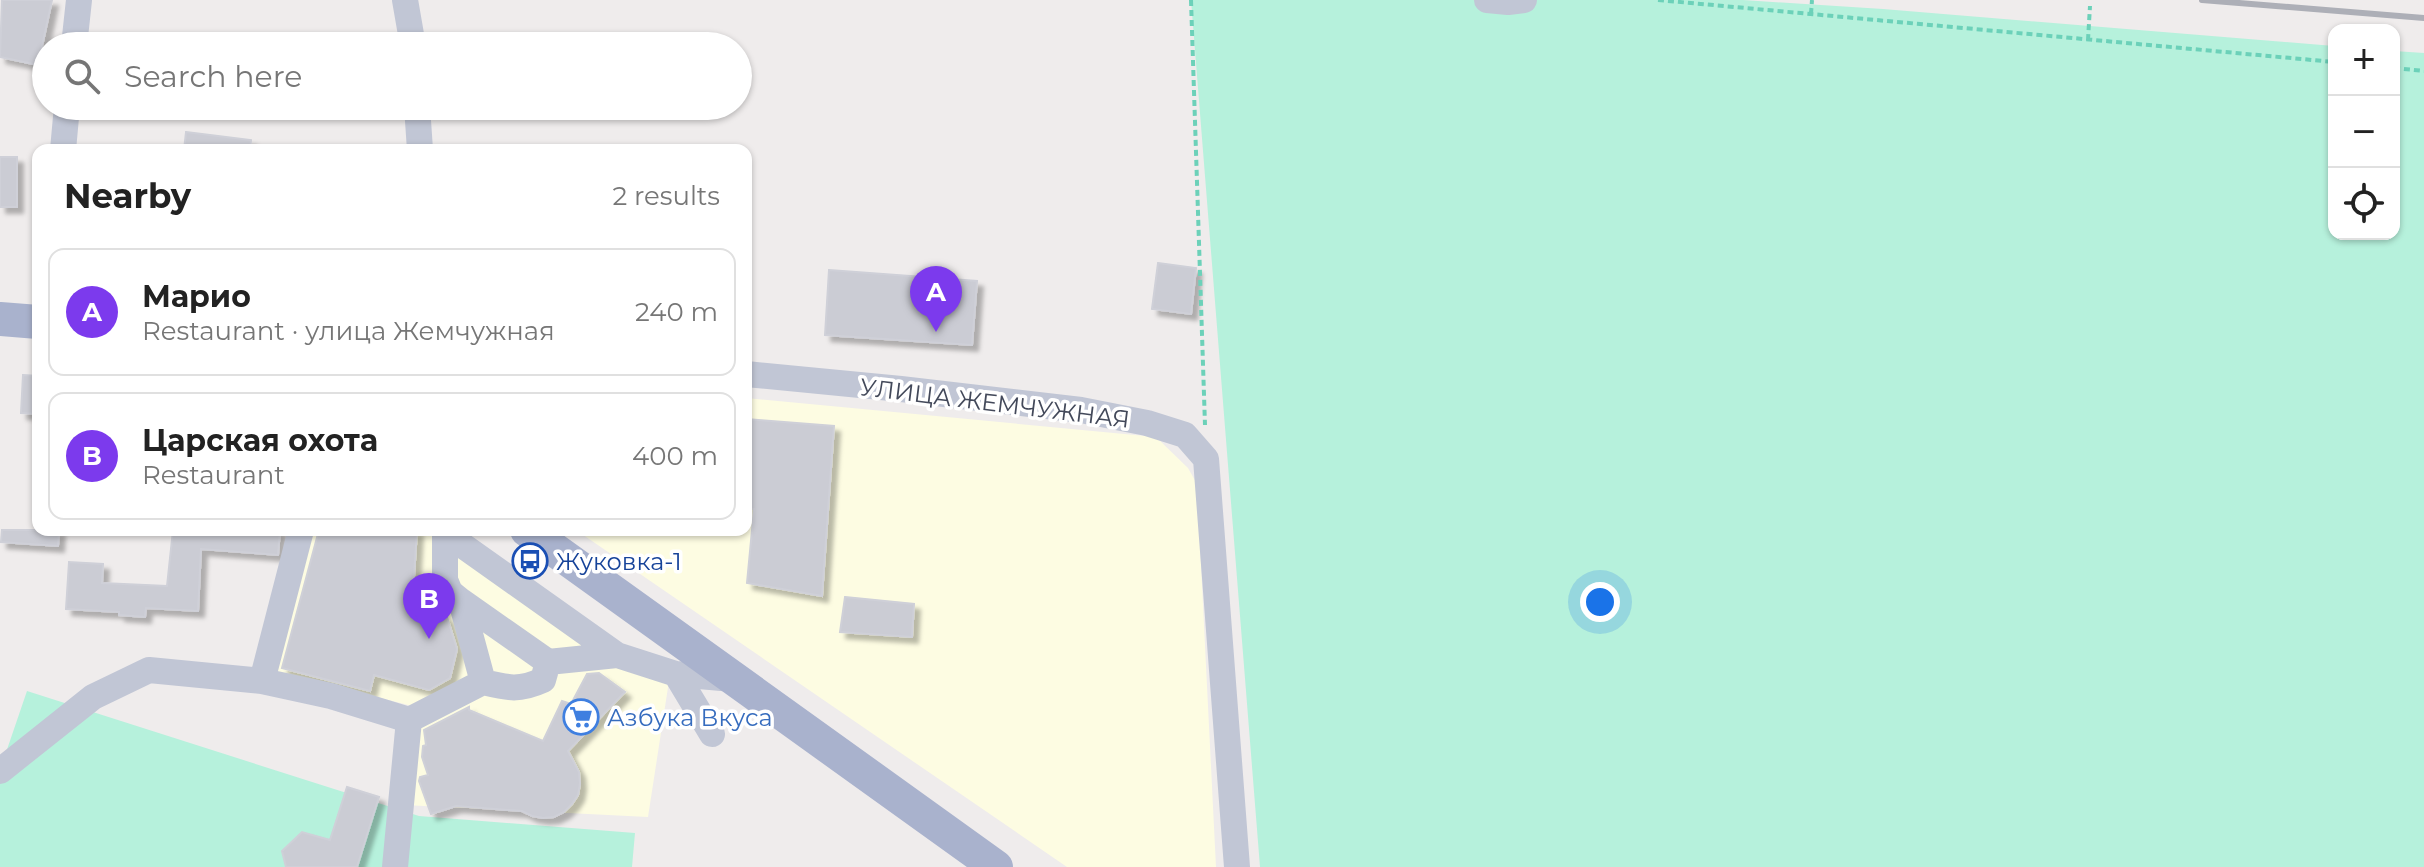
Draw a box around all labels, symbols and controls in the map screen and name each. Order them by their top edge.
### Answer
map controls [2328,24,2400,240]
button: + [2328,24,2400,96]
search box [32,32,752,120]
icon: search [60,54,104,98]
text: Search here [124,58,302,95]
button: − [2328,96,2400,168]
button: locate [2328,168,2400,240]
text: Nearby [64,175,191,217]
text: 2 results [612,180,720,212]
pin: A [910,266,962,332]
text: Марио [142,278,251,315]
text: A [82,296,102,328]
text: 240 m [635,296,718,328]
text: Restaurant · улица Жемчужная [142,315,555,347]
street label: УЛИЦА ЖЕМЧУЖНАЯ [858,372,1132,434]
text: Царская охота [142,422,378,459]
text: B [82,440,102,472]
text: 400 m [632,440,718,472]
text: Restaurant [142,459,285,491]
bus stop icon: Жуковка-1 [511,542,549,580]
place label: Жуковка-1 [556,547,682,576]
pin: B [403,573,455,639]
your location [1580,582,1620,622]
supermarket icon: Азбука Вкуса [562,698,600,736]
place label: Азбука Вкуса [607,703,772,732]

